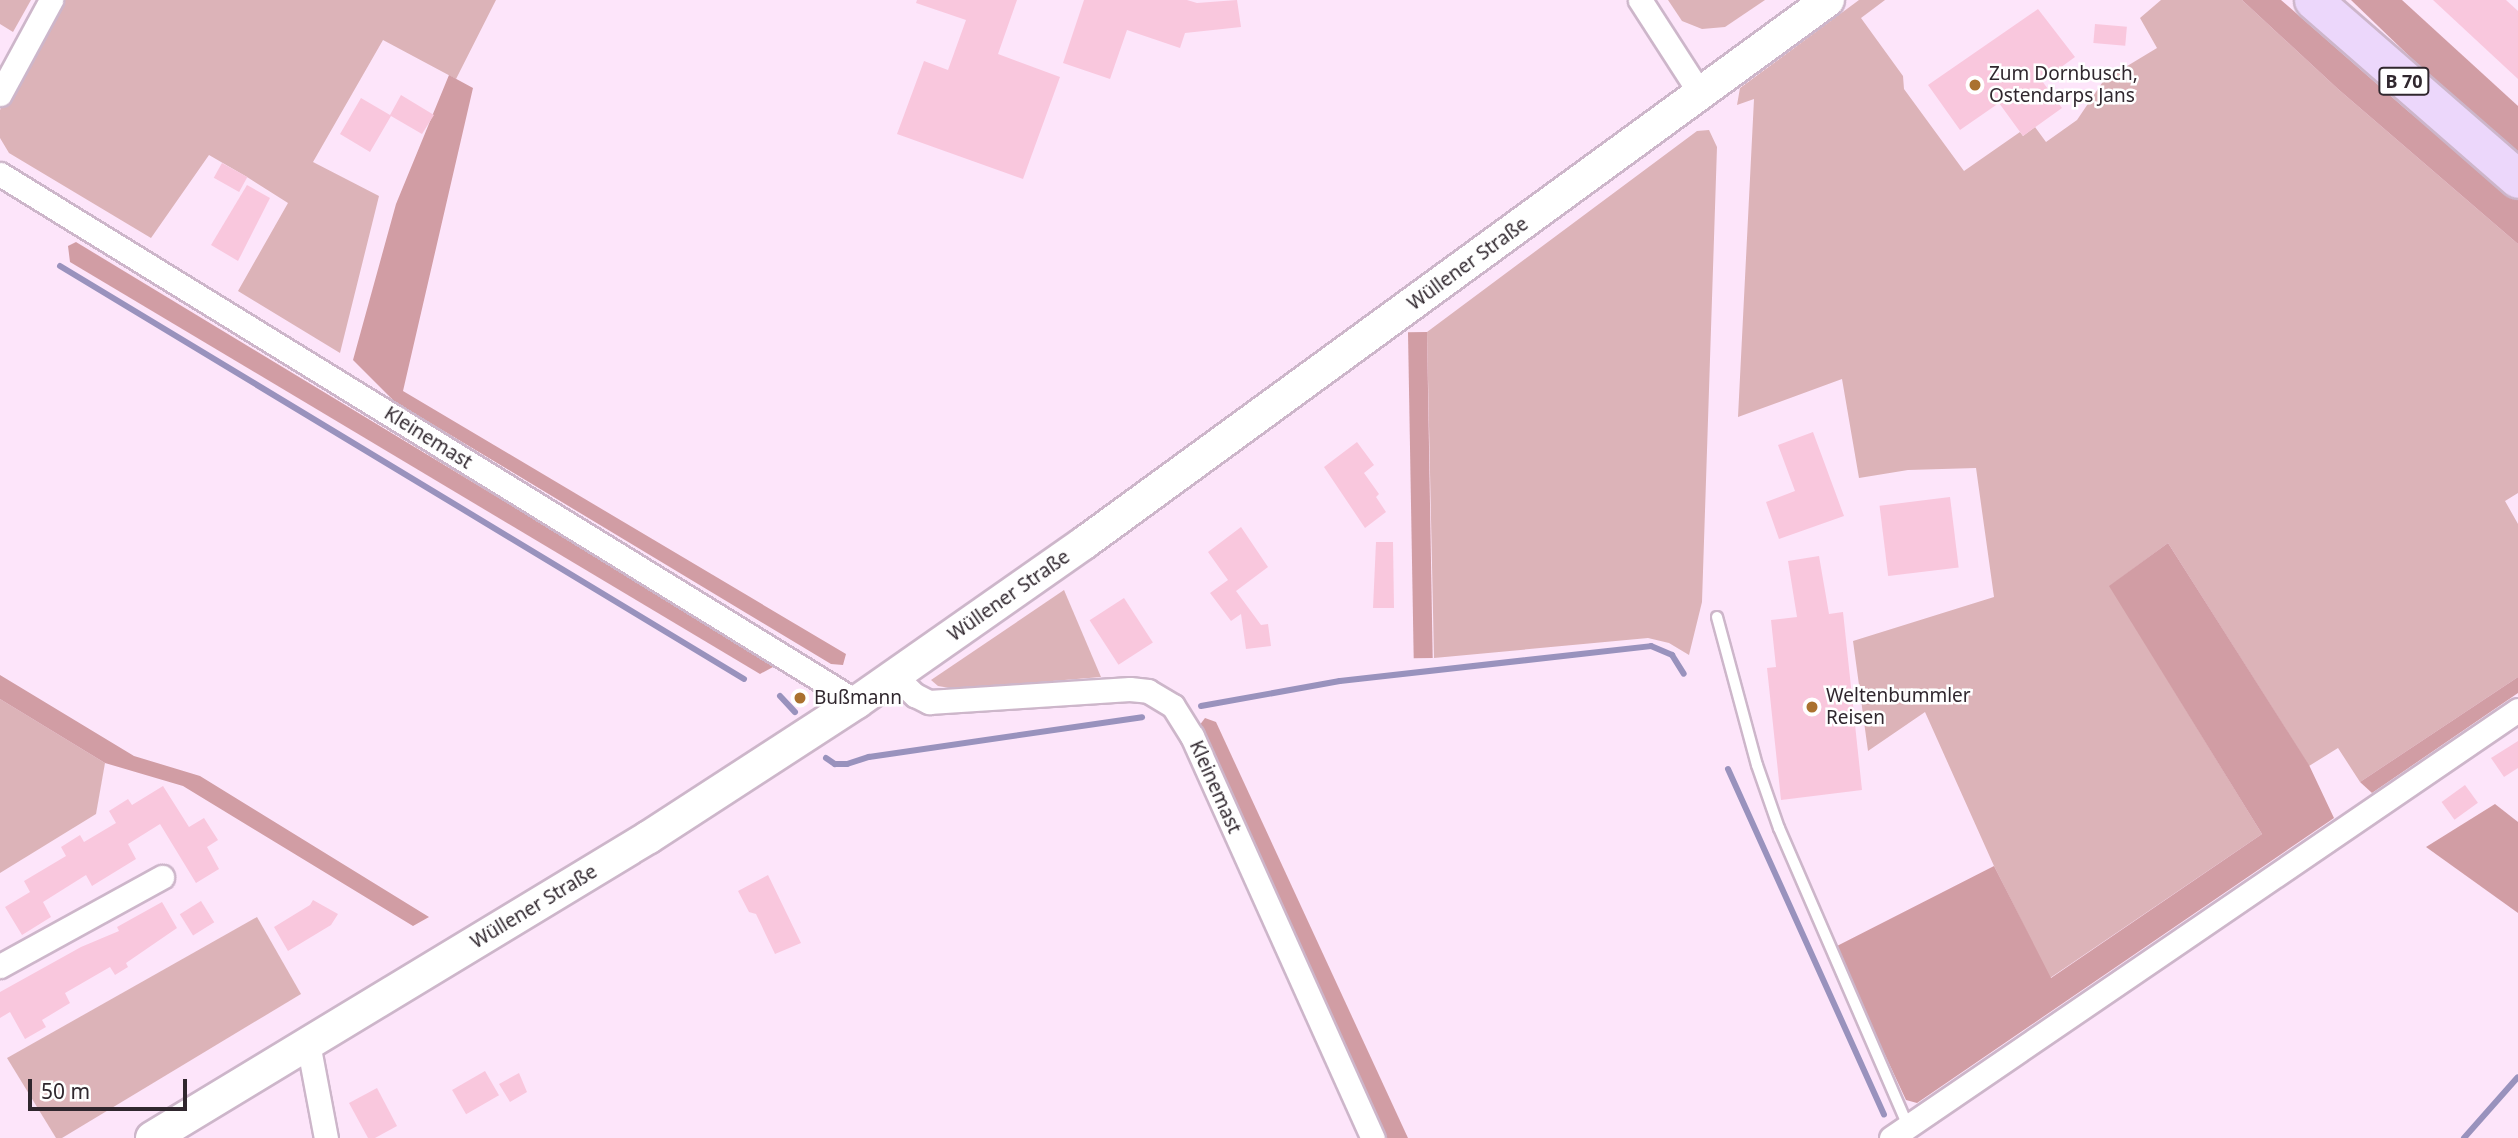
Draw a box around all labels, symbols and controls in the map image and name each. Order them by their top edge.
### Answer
place label: Zum Dornbusch, Ostendarps Jans [1989,63,2138,107]
road number: B 70 [2378,66,2430,96]
marker: Zum Dornbusch, Ostendarps Jans [1967,77,1983,93]
street label: Wüllener Straße [1403,213,1533,315]
street label: Kleinemast [380,402,476,474]
street label: Wüllener Straße [944,546,1074,646]
place label: Weltenbummler Reisen [1826,685,1971,729]
place label: Bußmann [814,687,902,709]
marker: Bußmann [792,690,808,706]
marker: Weltenbummler Reisen [1804,699,1820,715]
street label: Kleinemast [1184,737,1246,837]
street label: Wüllener Straße [467,860,601,954]
scale bar [32,1064,191,1108]
text: 50 m [41,1077,90,1105]

